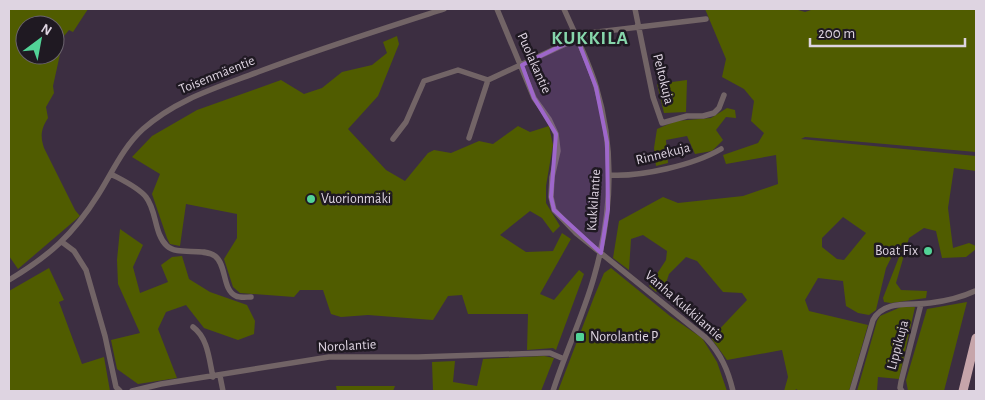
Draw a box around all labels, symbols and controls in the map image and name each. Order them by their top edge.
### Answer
north arrow [15,15,65,65]
scale bar [810,15,965,47]
text: N [39,21,54,38]
text: 200 m [818,26,855,41]
district label: KUKKILA [551,29,629,48]
street label: Puolakantie [514,30,554,96]
street label: Peltokuja [650,52,676,106]
street label: Toisenmäentie [177,53,257,97]
street label: Rinnekuja [634,140,692,168]
street label: Kukkilantie [585,169,603,231]
place label: Vuorionmäki [321,192,391,206]
marker: Vuorionmäki [305,193,317,205]
place label: Boat Fix [875,244,918,258]
marker: Boat Fix [922,245,934,257]
street label: Vanha Kukkilantie [642,268,726,344]
street label: Lippikuja [885,318,911,371]
place label: Norolantie P [590,330,658,344]
marker: Norolantie P [574,331,586,343]
street label: Norolantie [317,337,377,355]

